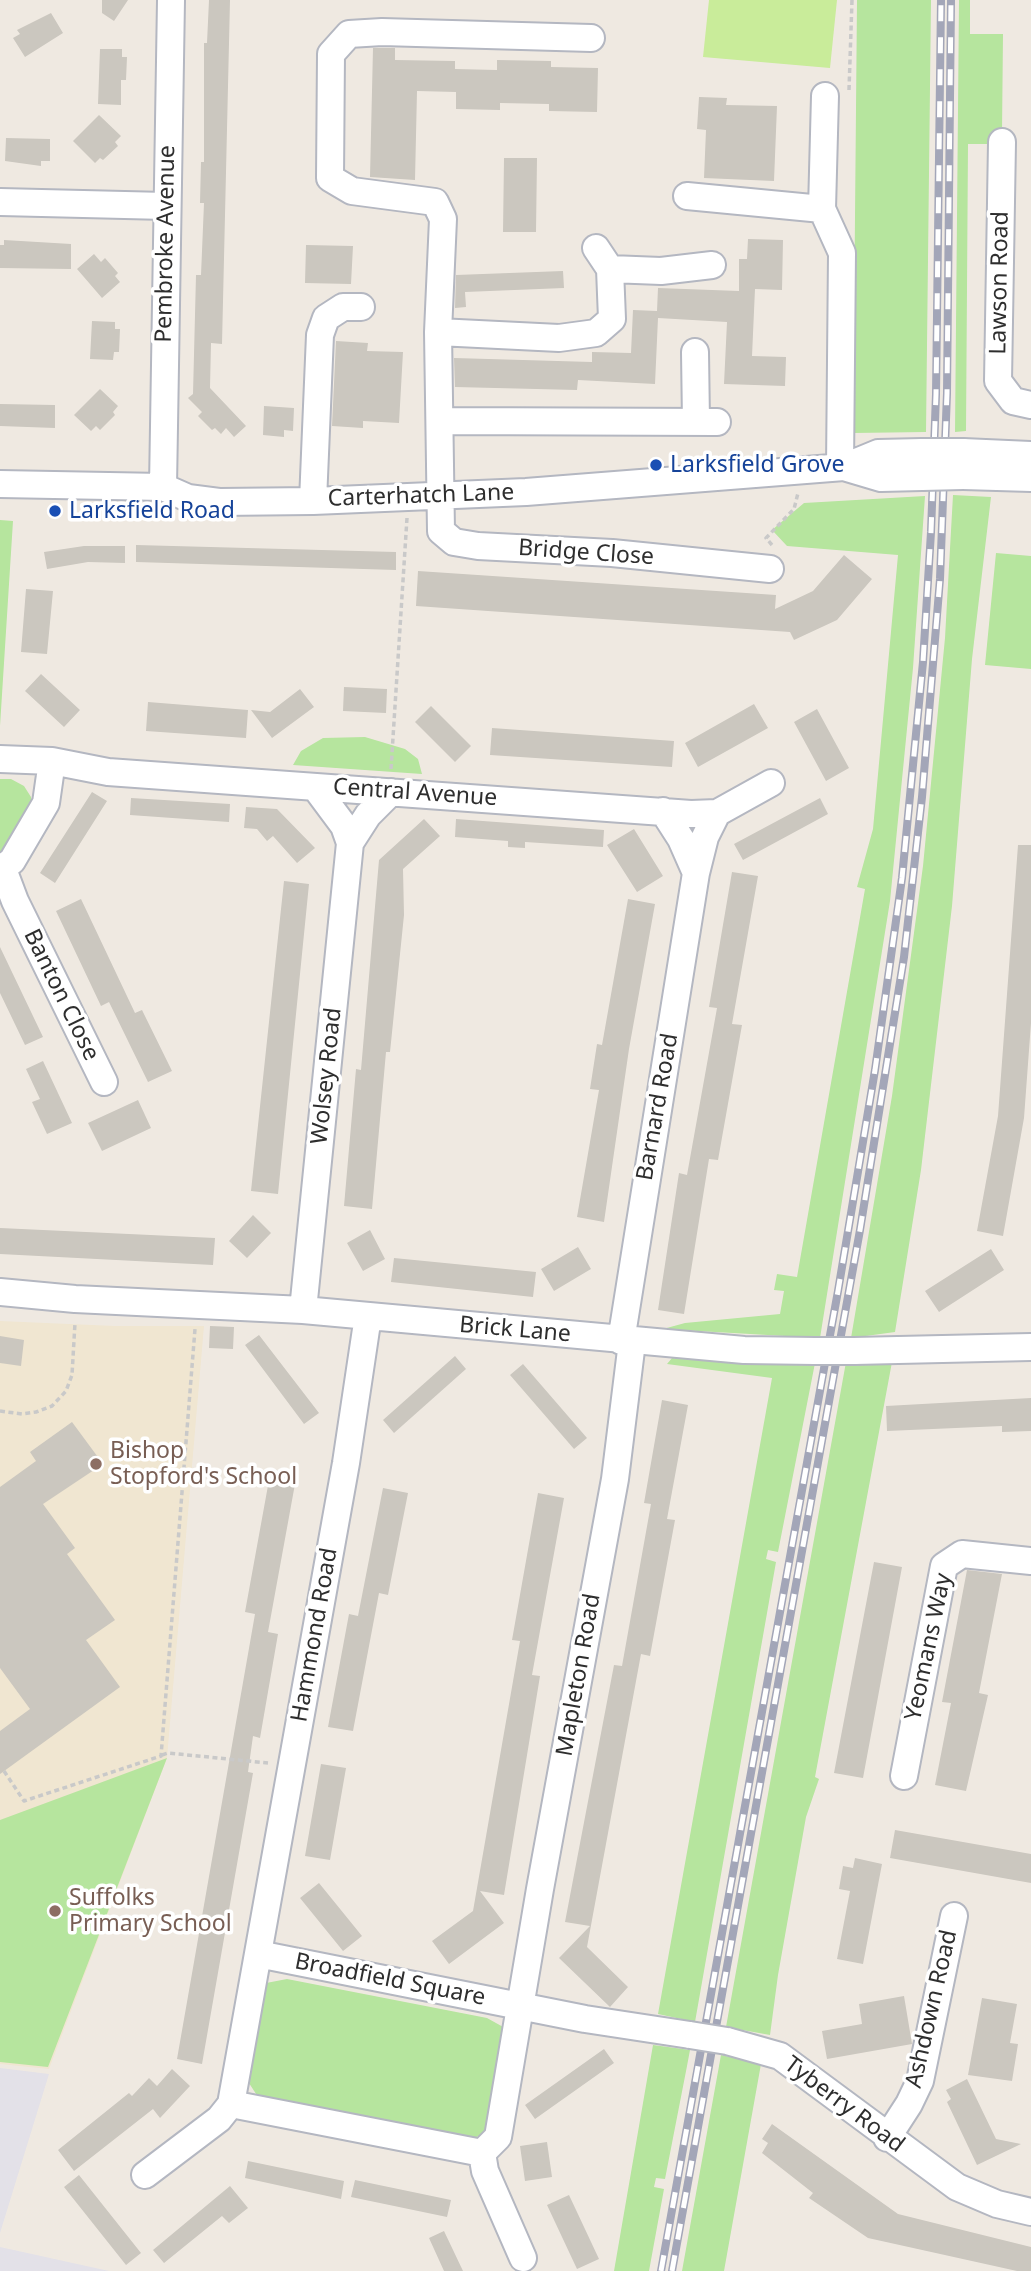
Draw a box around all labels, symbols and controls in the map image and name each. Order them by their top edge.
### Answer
street label: Pembroke Avenue [150,145,182,343]
street label: Lawson Road [985,211,1015,355]
place label: Larksfield Grove [670,451,845,479]
marker: Larksfield Grove [648,457,664,473]
street label: Carterhatch Lane [327,479,515,513]
place label: Larksfield Road [69,497,235,525]
marker: Larksfield Road [47,503,63,519]
street label: Bridge Close [517,534,655,572]
street label: Central Avenue [332,773,498,813]
street label: Banton Close [17,925,105,1065]
street label: Wolsey Road [306,1006,348,1146]
street label: Barnard Road [631,1031,685,1183]
street label: Brick Lane [458,1311,572,1349]
place label: Bishop Stopford's School [110,1437,297,1491]
marker: Bishop Stopford's School [88,1456,104,1472]
street label: Hammond Road [286,1546,344,1724]
street label: Yeomans Way [900,1571,958,1723]
street label: Mapleton Road [551,1592,607,1758]
place label: Suffolks Primary School [69,1884,232,1938]
marker: Suffolks Primary School [47,1903,63,1919]
street label: Ashdown Road [900,1927,964,2091]
street label: Broadfield Square [292,1948,488,2012]
street label: Tyberry Road [779,2051,909,2159]

